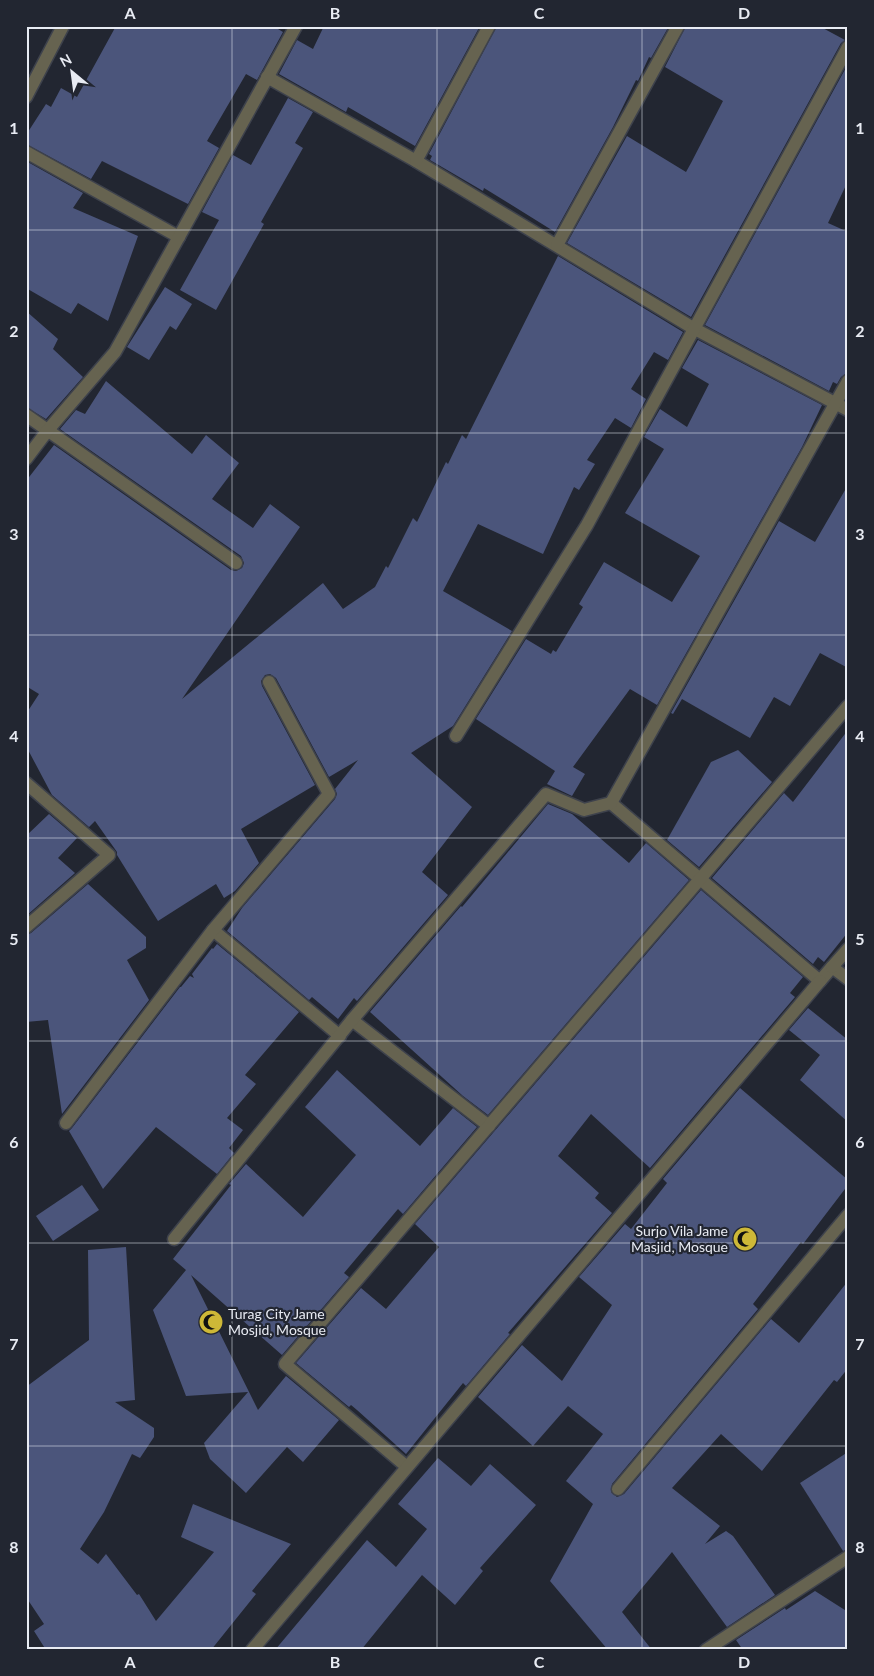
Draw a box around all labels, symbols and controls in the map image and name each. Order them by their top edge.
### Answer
text: A [123,3,136,22]
text: B [330,3,340,22]
text: C [534,3,545,22]
text: D [738,3,750,22]
north arrow [48,48,98,98]
text: N [57,50,74,70]
text: 1 [9,118,19,137]
text: 1 [855,118,865,137]
text: 2 [9,321,19,340]
text: 2 [855,321,865,340]
text: 3 [9,524,19,543]
text: 3 [855,524,865,543]
text: 4 [9,726,19,745]
text: 4 [855,726,865,745]
text: 5 [9,929,19,948]
text: 5 [855,929,865,948]
text: 6 [9,1132,19,1151]
text: 6 [855,1132,865,1151]
place label: Surjo Vila Jame Masjid, Mosque [631,1222,728,1255]
mosque icon: Surjo Vila Jame Masjid, Mosque [732,1226,758,1252]
place label: Turag City Jame Mosjid, Mosque [228,1305,326,1338]
mosque icon: Turag City Jame Mosjid, Mosque [198,1309,224,1335]
text: 7 [9,1334,19,1353]
text: 7 [855,1334,865,1353]
text: 8 [9,1537,19,1556]
text: 8 [855,1537,865,1556]
text: A [123,1652,136,1671]
text: B [330,1652,340,1671]
text: C [534,1652,545,1671]
text: D [738,1652,750,1671]

